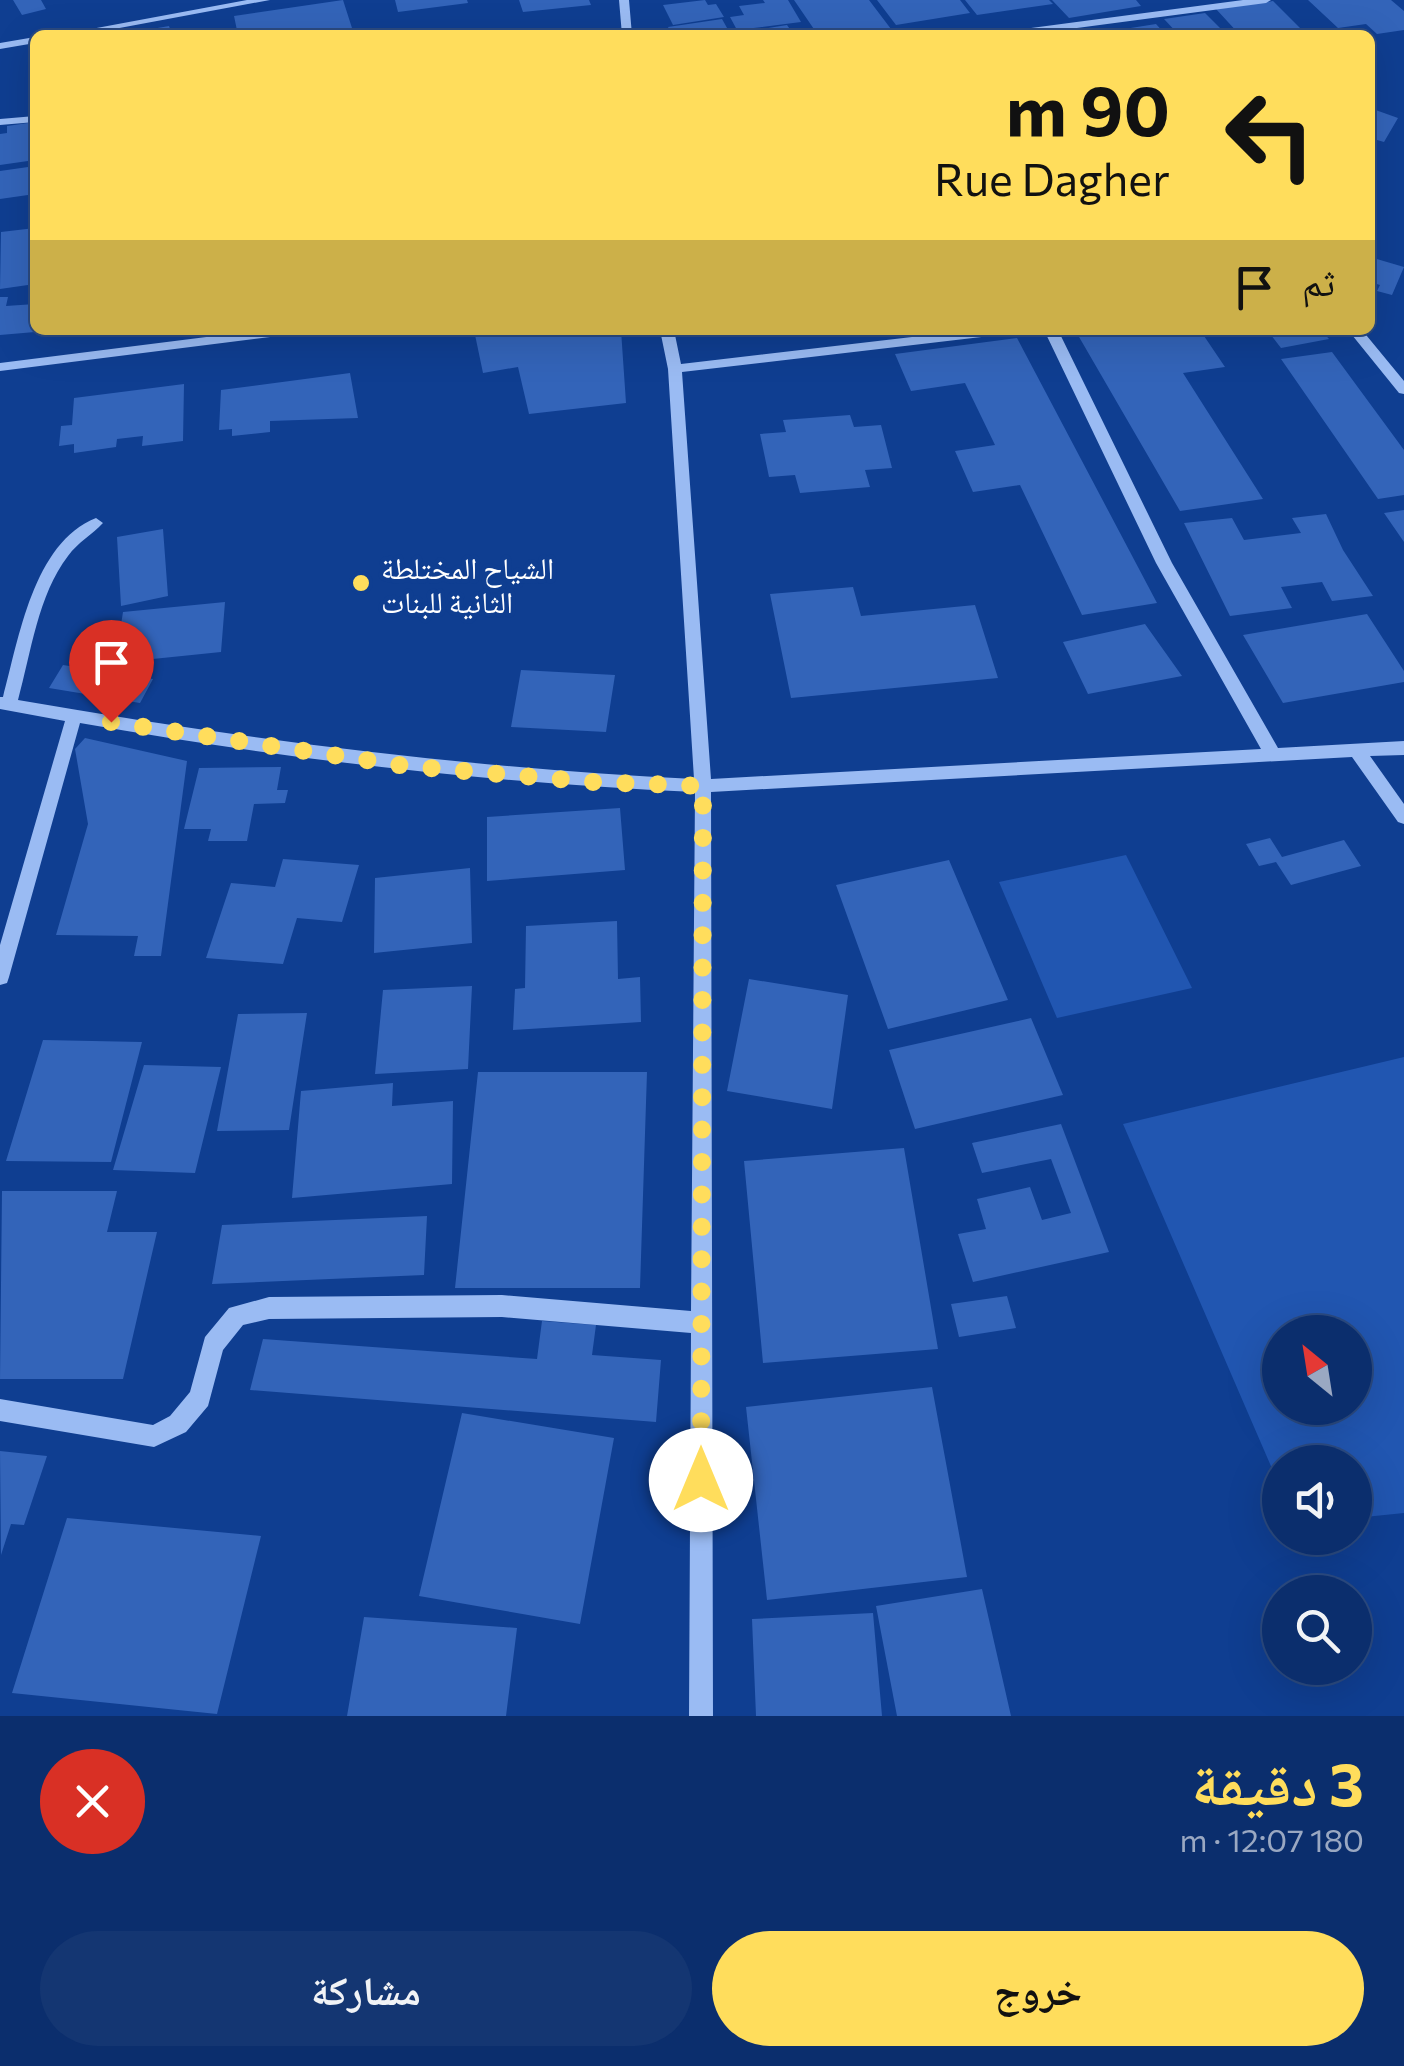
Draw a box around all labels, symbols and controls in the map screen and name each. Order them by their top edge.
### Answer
text: 90 m [1006,65,1170,150]
icon: left [1205,70,1335,200]
text: Rue Dagher [934,150,1170,205]
text: ثم [1302,257,1335,304]
icon: arrive [1227,260,1282,315]
place label: الشياح المختلطة الثانية للبنات [381,548,554,619]
marker: الشياح المختلطة الثانية للبنات [350,572,372,594]
pin [69,620,154,723]
icon: arrive [84,635,139,690]
north arrow [1262,1315,1372,1425]
map controls [1262,1315,1372,1685]
position arrow [649,1428,753,1532]
button: sound [1262,1445,1372,1555]
button: search [1262,1575,1372,1685]
text: 3 دقيقة [1192,1745,1364,1818]
button: close [40,1749,145,1854]
text: 180 m · 12:07 [1180,1819,1364,1859]
button: مشاركة [40,1931,692,2046]
button: خروج [712,1931,1364,2046]

